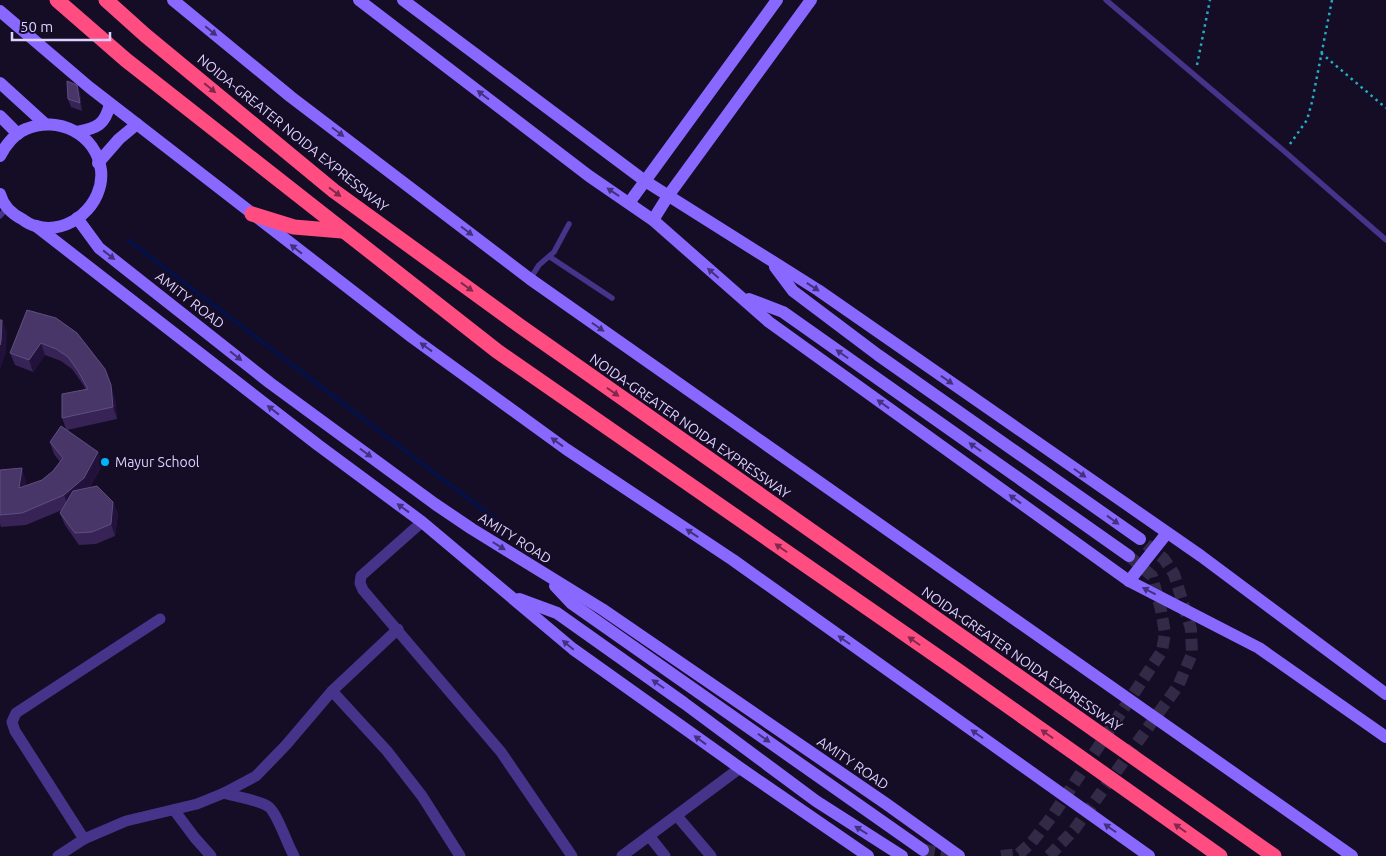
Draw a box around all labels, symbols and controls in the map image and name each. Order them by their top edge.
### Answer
scale bar [12,10,110,42]
text: 50 m [20,18,53,35]
one-way arrow [204,25,217,36]
street label: NOIDA-GREATER NOIDA EXPRESSWAY [194,51,392,215]
one-way arrow [203,83,216,94]
one-way arrow [477,90,490,101]
one-way arrow [331,127,344,138]
one-way arrow [328,186,341,197]
one-way arrow [607,187,620,197]
one-way arrow [460,226,474,236]
one-way arrow [290,243,303,254]
one-way arrow [102,250,116,260]
one-way arrow [708,267,720,279]
street label: AMITY ROAD [152,268,228,332]
one-way arrow [460,282,473,292]
one-way arrow [807,282,820,292]
one-way arrow [591,322,605,332]
one-way arrow [419,342,432,352]
one-way arrow [835,349,849,359]
one-way arrow [229,350,242,361]
street label: NOIDA-GREATER NOIDA EXPRESSWAY [587,350,793,502]
one-way arrow [940,375,954,385]
one-way arrow [606,387,620,397]
one-way arrow [877,399,890,409]
one-way arrow [266,405,280,415]
one-way arrow [551,437,564,448]
one-way arrow [968,442,982,452]
one-way arrow [359,448,372,459]
place label: Mayur School [115,454,200,470]
marker: Mayur School [99,456,111,468]
one-way arrow [1073,468,1087,478]
one-way arrow [1008,494,1022,504]
one-way arrow [397,502,410,513]
street label: AMITY ROAD [476,509,554,567]
one-way arrow [1106,515,1120,525]
one-way arrow [685,528,699,538]
one-way arrow [493,542,506,551]
one-way arrow [774,543,787,553]
street label: NOIDA-GREATER NOIDA EXPRESSWAY [919,583,1125,735]
one-way arrow [1142,587,1156,595]
one-way arrow [838,635,851,645]
one-way arrow [907,636,921,646]
one-way arrow [562,639,575,650]
one-way arrow [651,679,665,689]
one-way arrow [970,729,984,739]
one-way arrow [1040,729,1054,739]
one-way arrow [757,733,771,743]
street label: AMITY ROAD [814,733,892,793]
one-way arrow [693,735,707,745]
one-way arrow [1103,823,1116,833]
one-way arrow [1173,823,1187,833]
one-way arrow [854,825,868,835]

